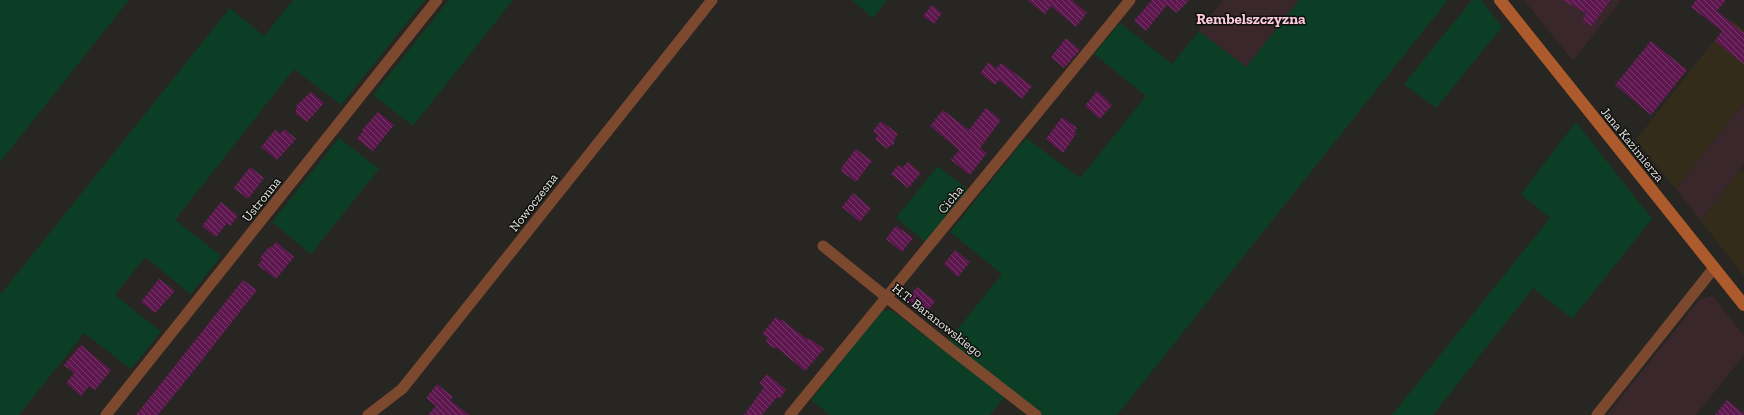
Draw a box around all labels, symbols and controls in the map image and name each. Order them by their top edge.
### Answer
district label: Rembelszczyzna [1196,10,1306,28]
street label: Jana Kazimierza [1598,104,1668,185]
street label: Nowoczesna [506,170,561,234]
street label: Ustronna [239,174,284,225]
street label: Cicha [935,182,967,216]
street label: H.T. Baranowskiego [889,280,986,361]

